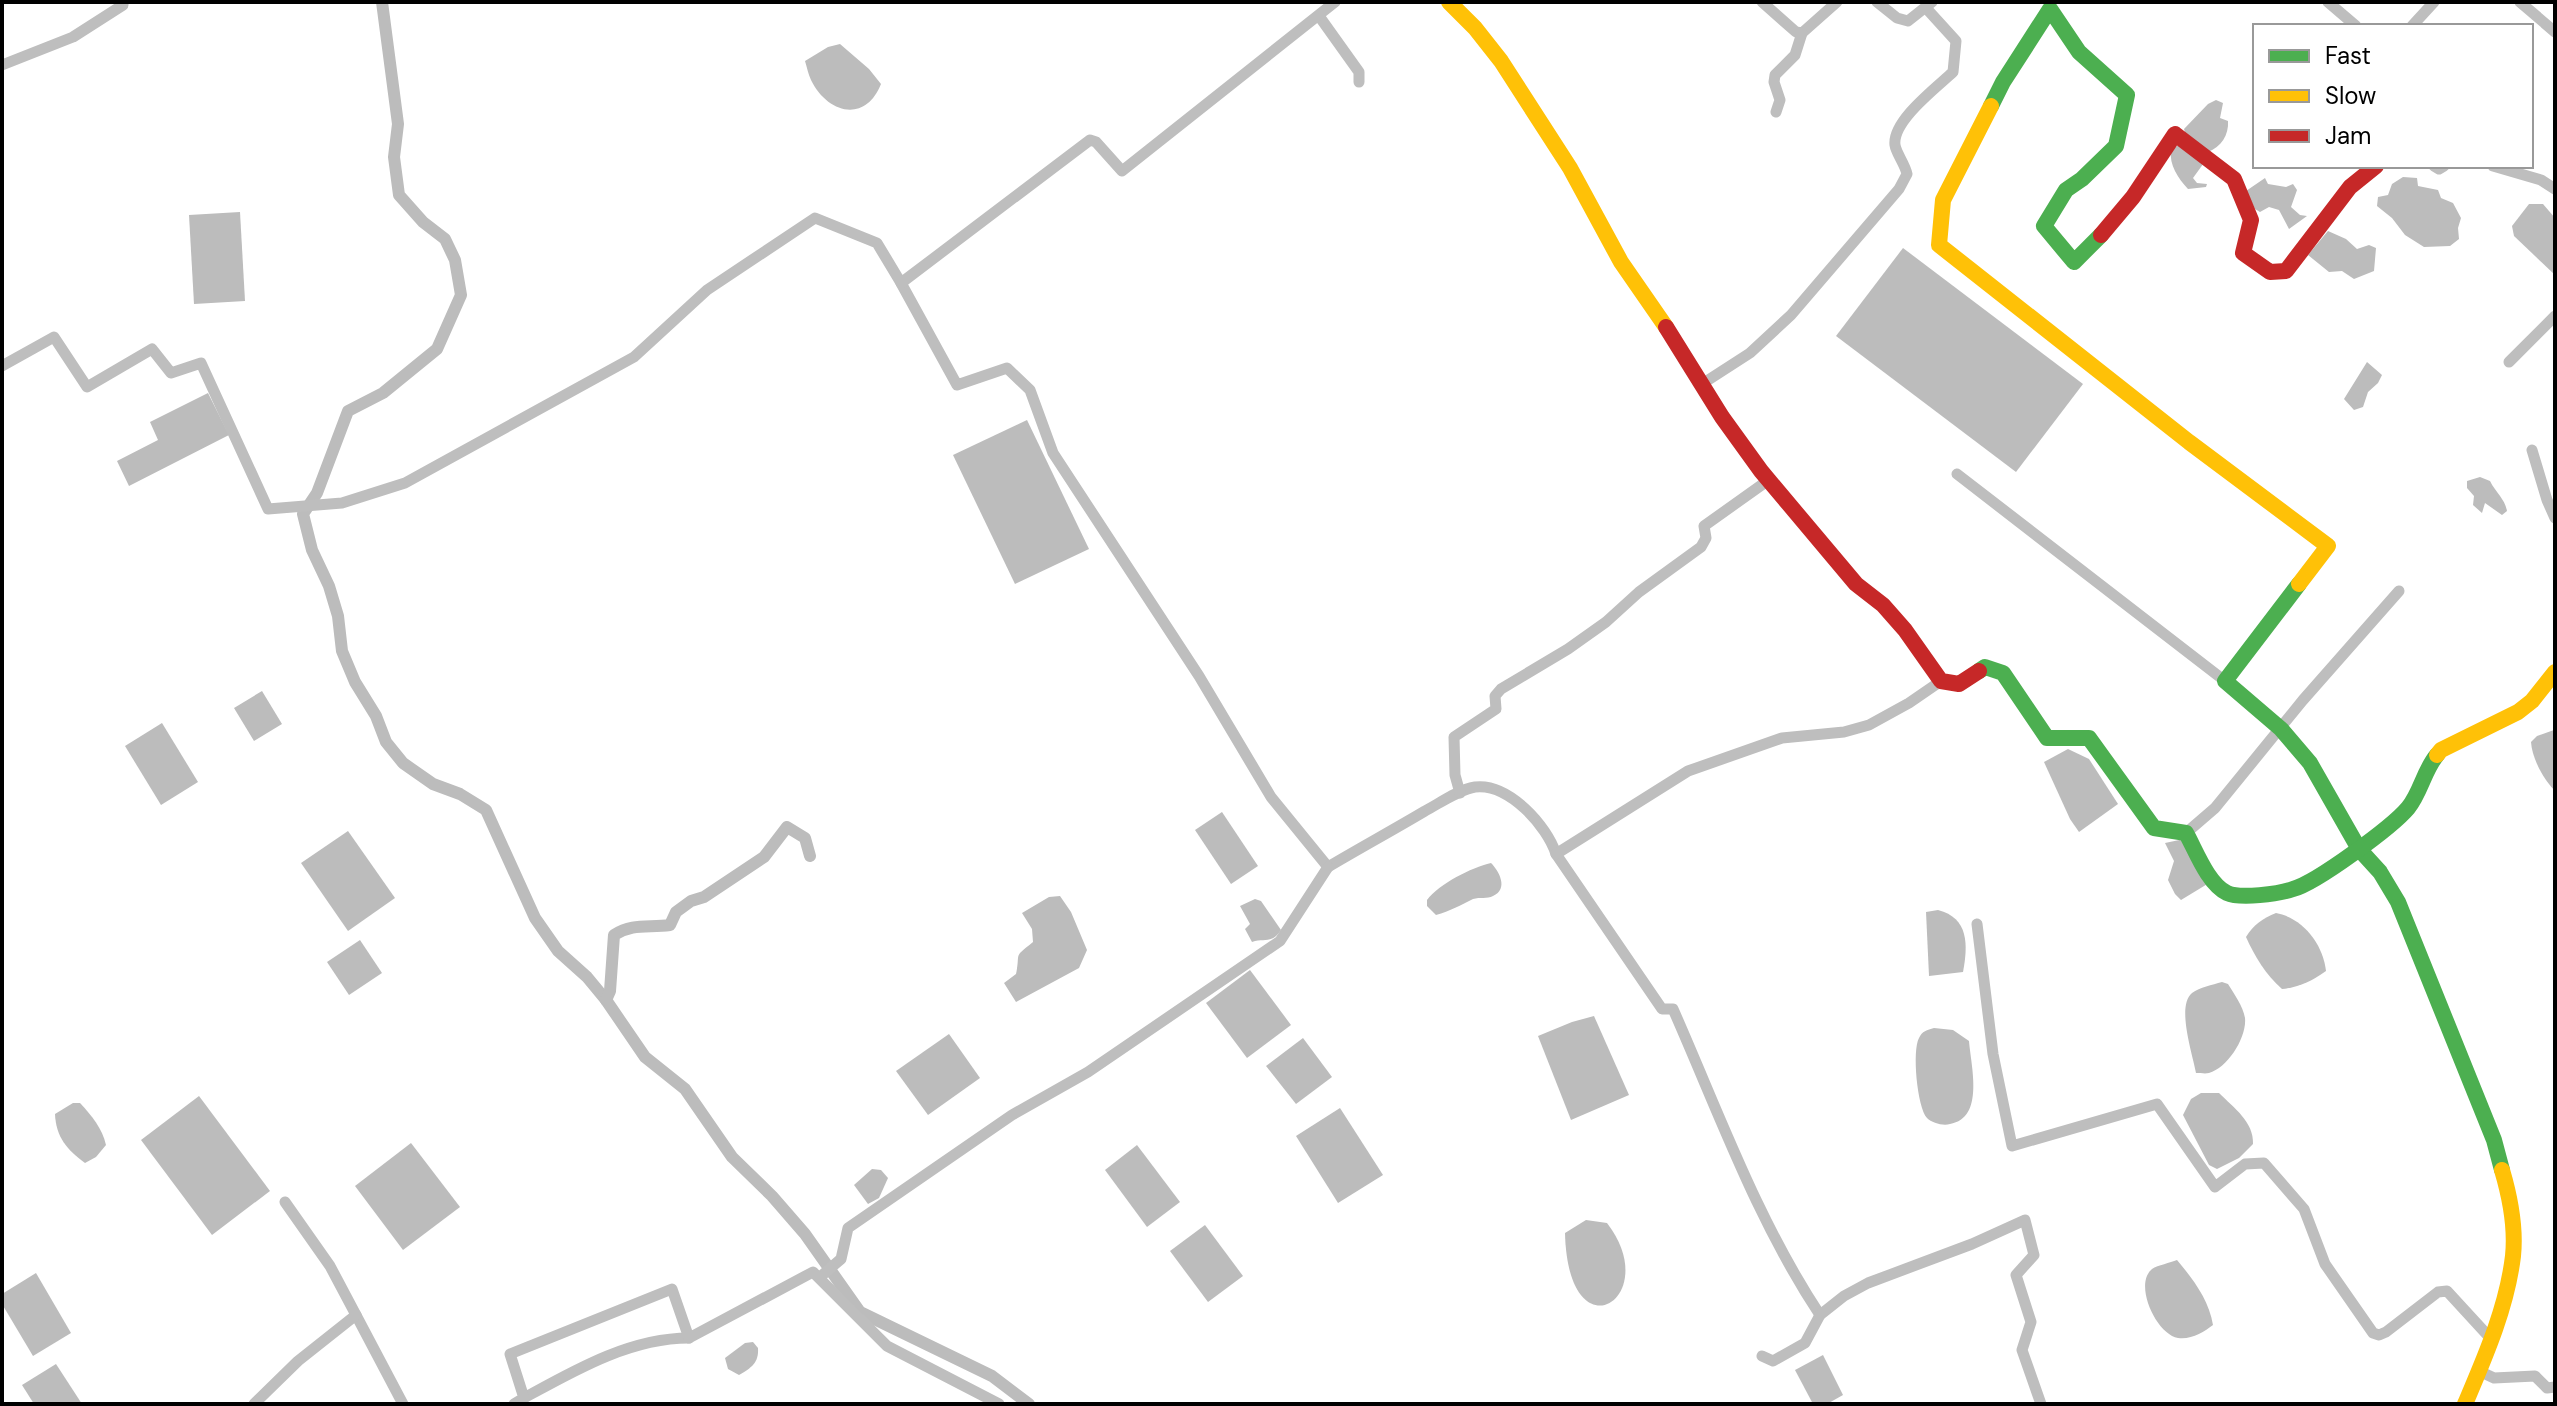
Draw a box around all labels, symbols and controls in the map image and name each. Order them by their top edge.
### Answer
legend [2253,24,2533,168]
text: Fast [2325,40,2371,71]
text: Slow [2325,80,2376,111]
text: Jam [2325,120,2371,151]

